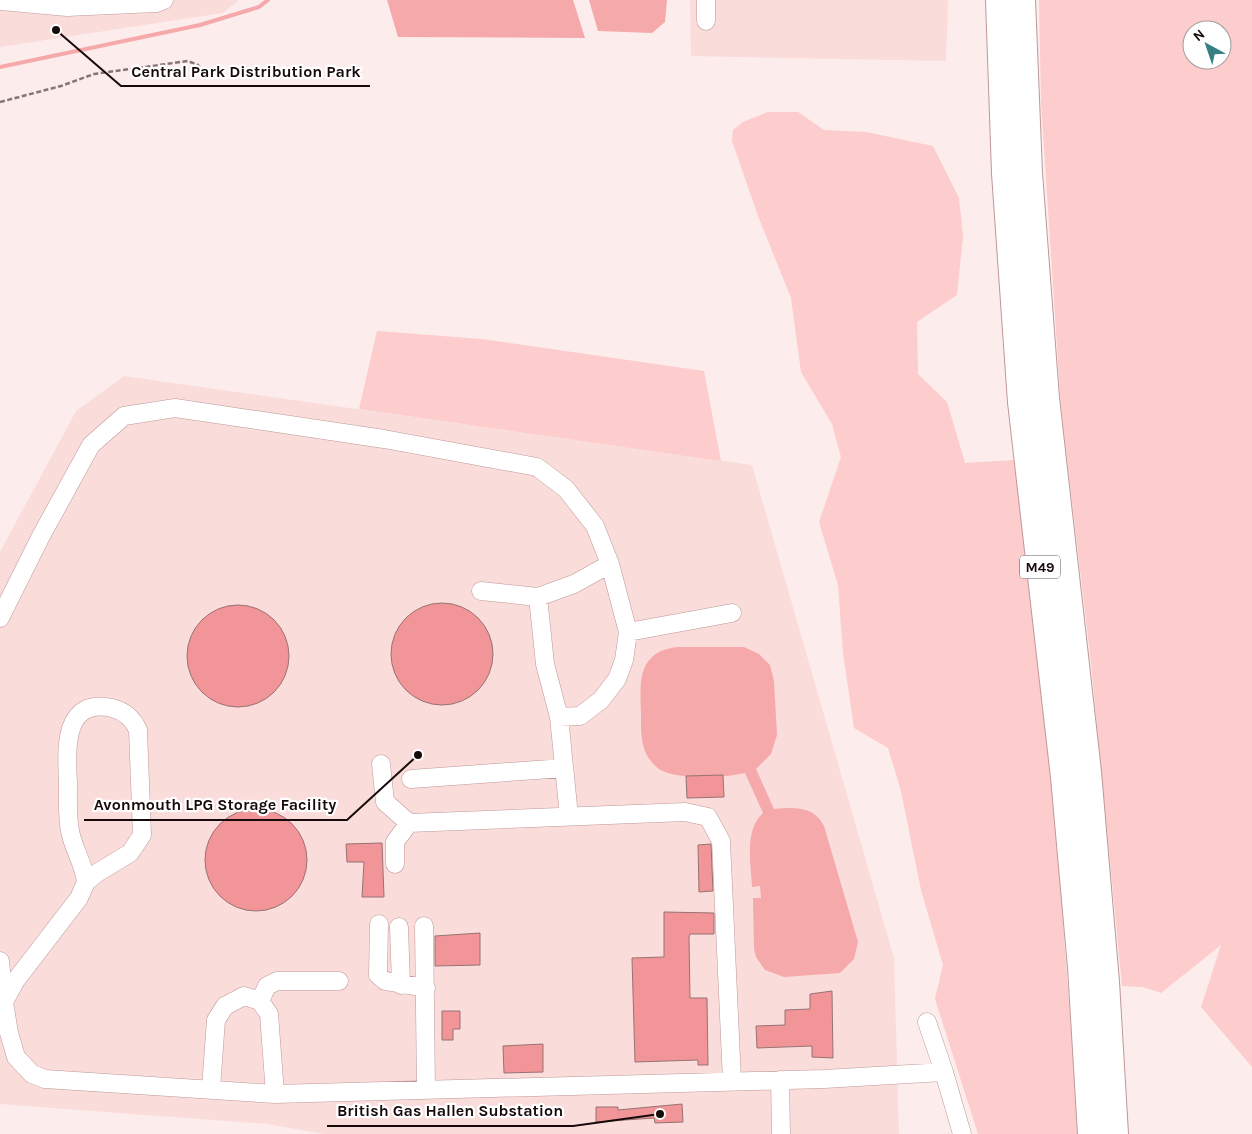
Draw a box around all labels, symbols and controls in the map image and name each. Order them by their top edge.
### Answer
north arrow [1182,20,1232,70]
text: N [1190,26,1208,45]
callout: Central Park Distribution Park [121,55,370,86]
text: Central Park Distribution Park [131,62,361,81]
road number: M49 [1020,556,1060,578]
callout: Avonmouth LPG Storage Facility [84,789,347,820]
text: Avonmouth LPG Storage Facility [94,795,336,814]
callout: British Gas Hallen Substation [327,1095,573,1126]
text: British Gas Hallen Substation [337,1101,563,1120]

